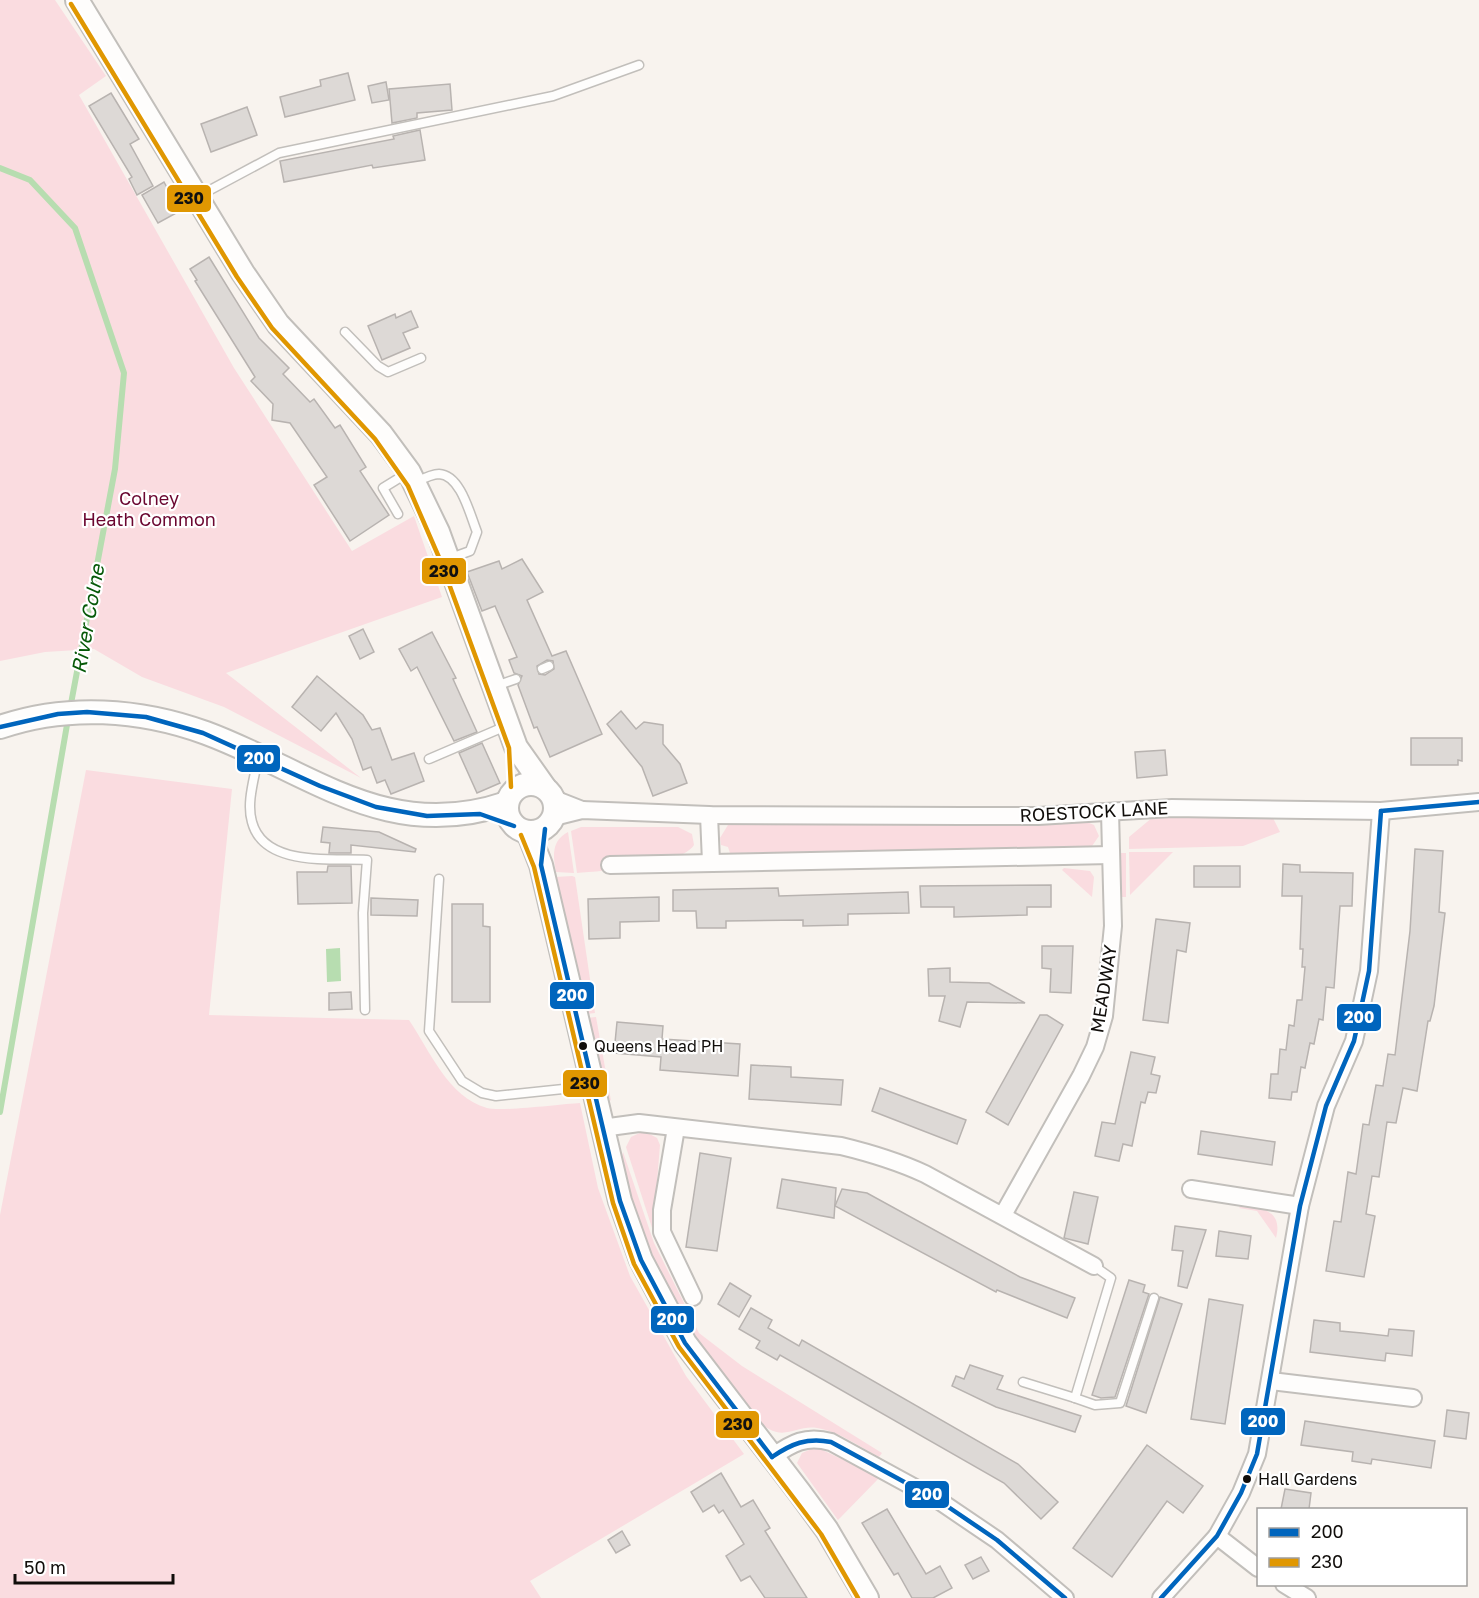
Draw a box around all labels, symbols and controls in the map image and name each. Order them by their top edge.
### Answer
line badge: 230 [166,184,212,213]
text: 230 [174,188,204,208]
park label: Colney Heath Common [82,487,216,530]
line badge: 230 [421,557,467,585]
water label: River Colne [66,561,109,675]
text: 230 [429,561,459,581]
line badge: 200 [236,744,281,773]
text: 200 [244,748,274,768]
street label: ROESTOCK LANE [1019,796,1169,826]
street label: MEADWAY [1085,943,1121,1034]
line badge: 200 [549,981,595,1010]
text: 200 [557,985,587,1005]
line badge: 200 [1336,1003,1382,1032]
text: 200 [1344,1007,1374,1027]
place label: Queens Head PH [594,1036,723,1056]
marker: Queens Head PH [577,1040,589,1052]
line badge: 230 [562,1069,608,1098]
text: 230 [570,1073,600,1093]
line badge: 200 [650,1305,695,1334]
text: 200 [657,1309,687,1329]
line badge: 200 [1240,1407,1286,1436]
line badge: 230 [715,1410,760,1439]
text: 200 [1248,1411,1278,1431]
text: 230 [723,1414,753,1434]
place label: Hall Gardens [1258,1469,1357,1489]
marker: Hall Gardens [1241,1473,1253,1485]
line badge: 200 [904,1480,950,1509]
text: 200 [912,1484,942,1504]
legend [1257,1508,1467,1586]
text: 200 [1311,1520,1344,1542]
scale bar [15,1547,172,1585]
text: 230 [1311,1550,1343,1572]
text: 50 m [24,1556,66,1578]

